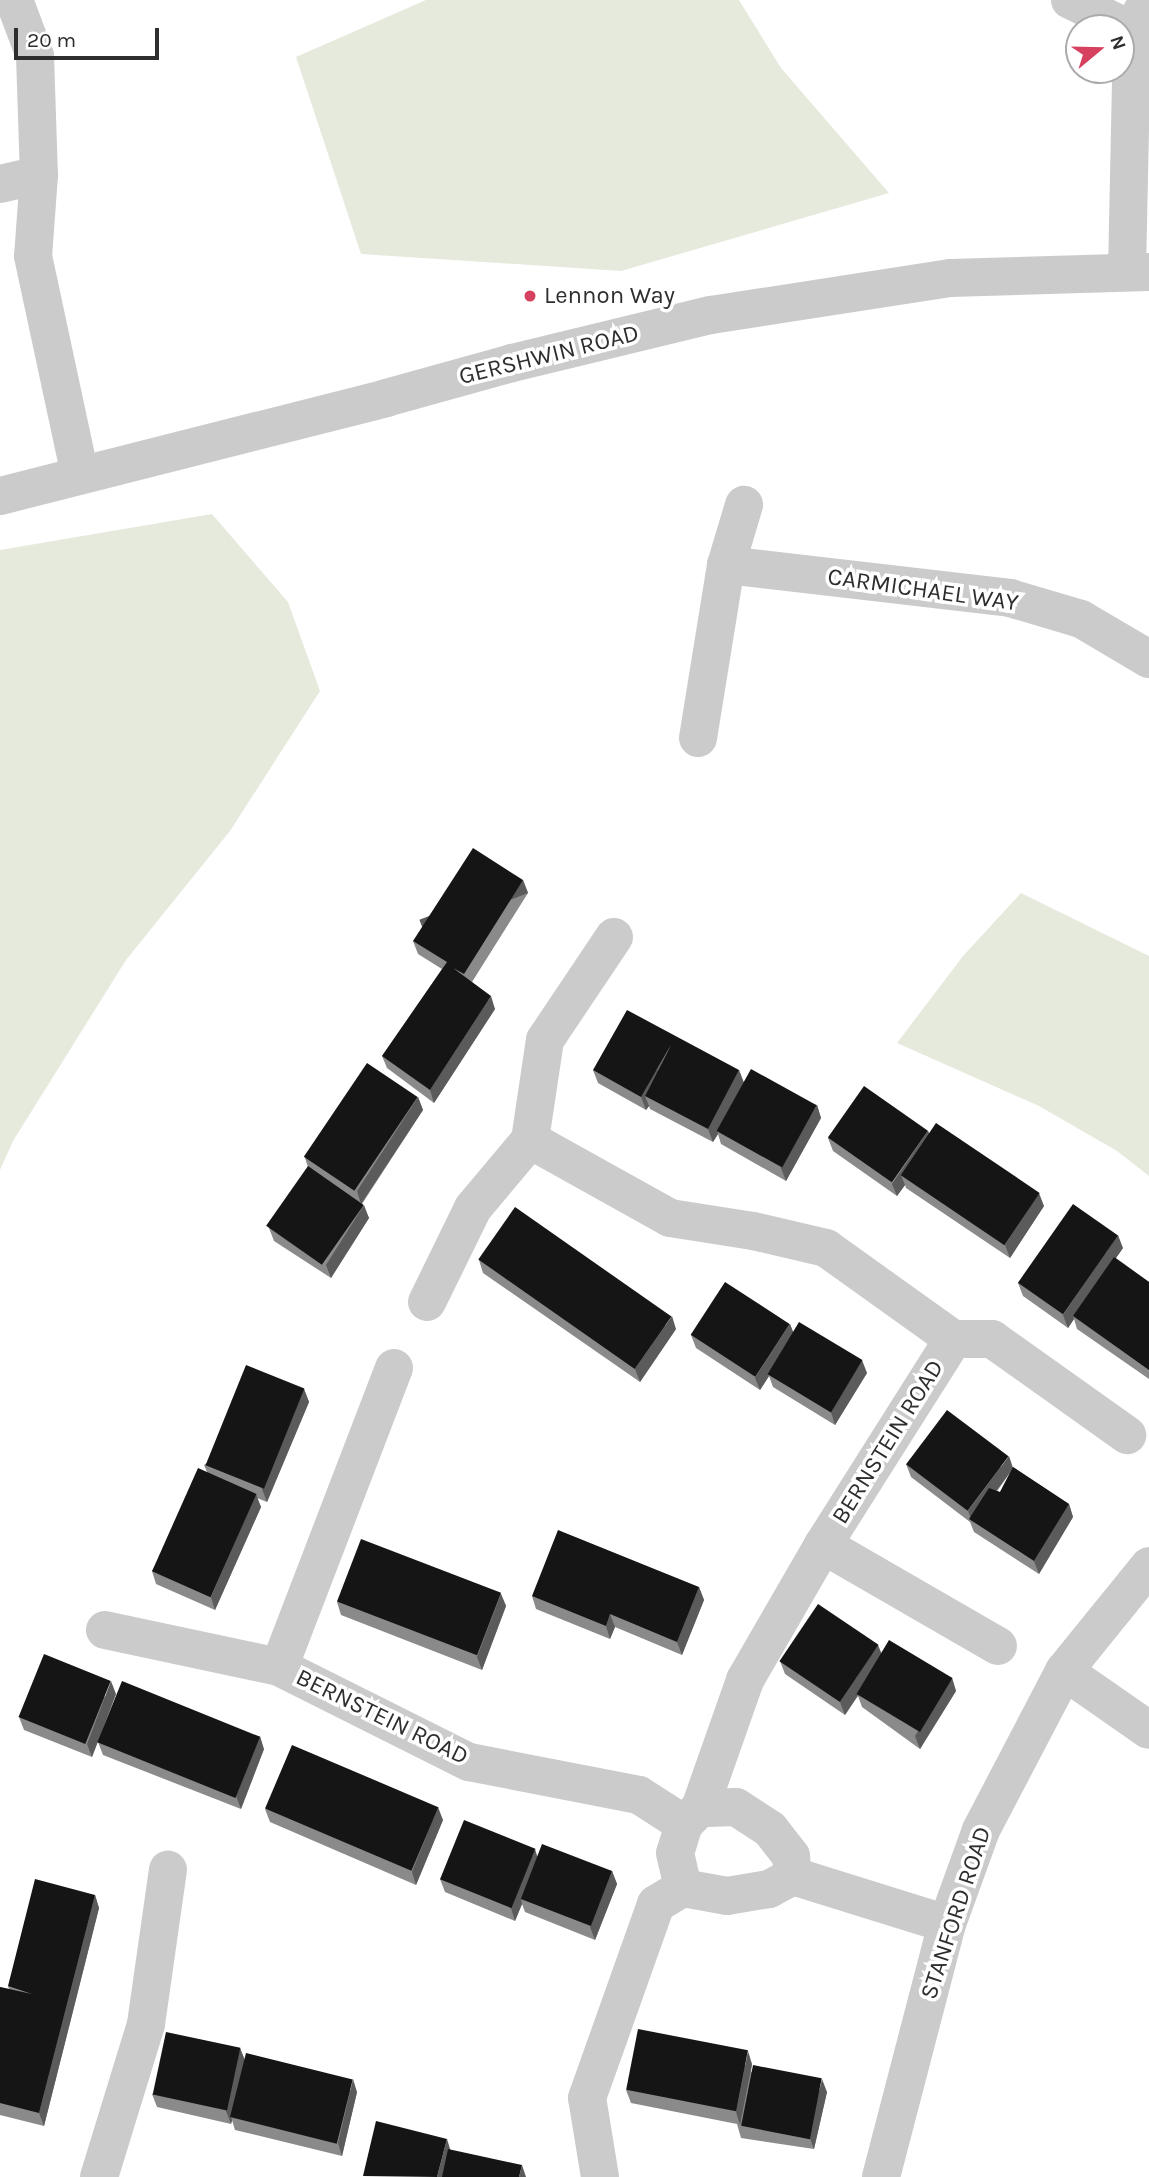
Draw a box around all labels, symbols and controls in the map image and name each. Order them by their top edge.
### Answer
scale bar [18,14,163,58]
north arrow [1065,14,1135,84]
text: 20 m [27,28,76,52]
text: N [1105,33,1131,53]
place label: Lennon Way [544,282,675,310]
marker: Lennon Way [522,288,538,304]
street label: GERSHWIN ROAD [456,319,642,391]
street label: CARMICHAEL WAY [826,562,1020,618]
street label: BERNSTEIN ROAD [826,1355,950,1529]
street label: BERNSTEIN ROAD [291,1663,473,1771]
street label: STANFORD ROAD [915,1823,997,2003]

